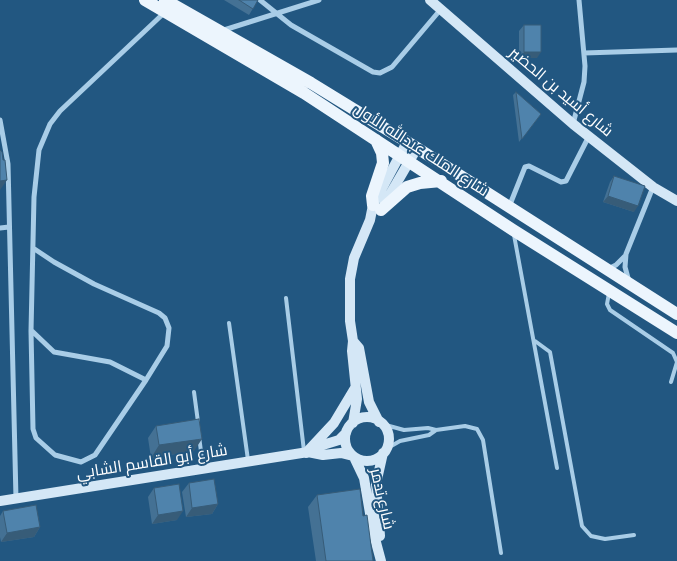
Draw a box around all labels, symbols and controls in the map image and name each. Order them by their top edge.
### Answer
street label: شارع أسيد بن الحضير [505,43,617,141]
street label: شارع الملك عبدالله الأول [350,99,492,201]
street label: شارع أبو القاسم الشابي [75,441,229,483]
street label: شارع تدمر [366,466,398,532]

